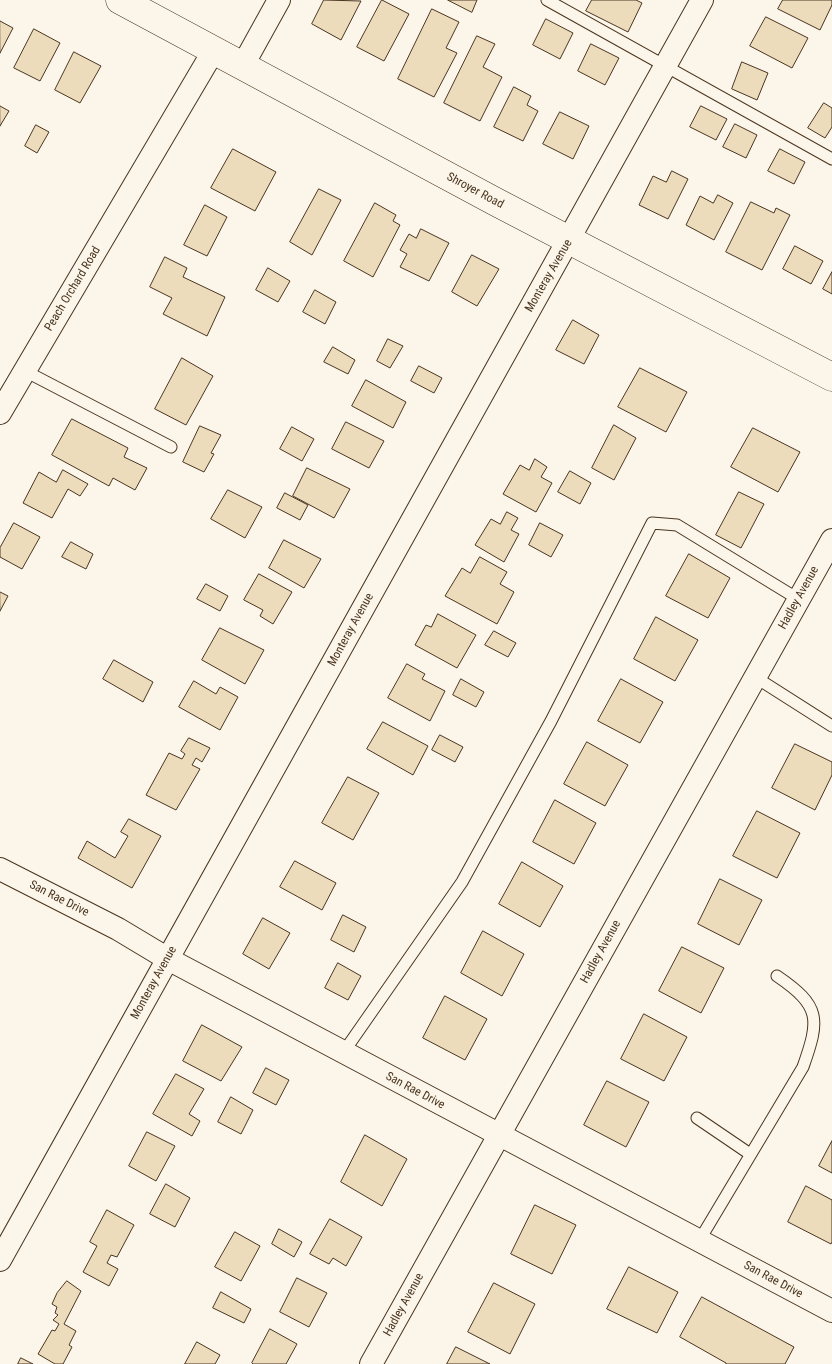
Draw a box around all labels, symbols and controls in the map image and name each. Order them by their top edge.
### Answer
street label: Shroyer Road [444,170,506,212]
street label: Monteray Avenue [522,237,576,315]
street label: Peach Orchard Road [42,244,104,334]
street label: Hadley Avenue [776,564,822,632]
street label: Monteray Avenue [325,591,377,669]
street label: San Rae Drive [27,878,91,920]
street label: Hadley Avenue [578,918,624,986]
street label: Monteray Avenue [128,944,180,1022]
street label: San Rae Drive [383,1069,447,1113]
street label: San Rae Drive [741,1258,805,1302]
street label: Hadley Avenue [381,1271,427,1339]

